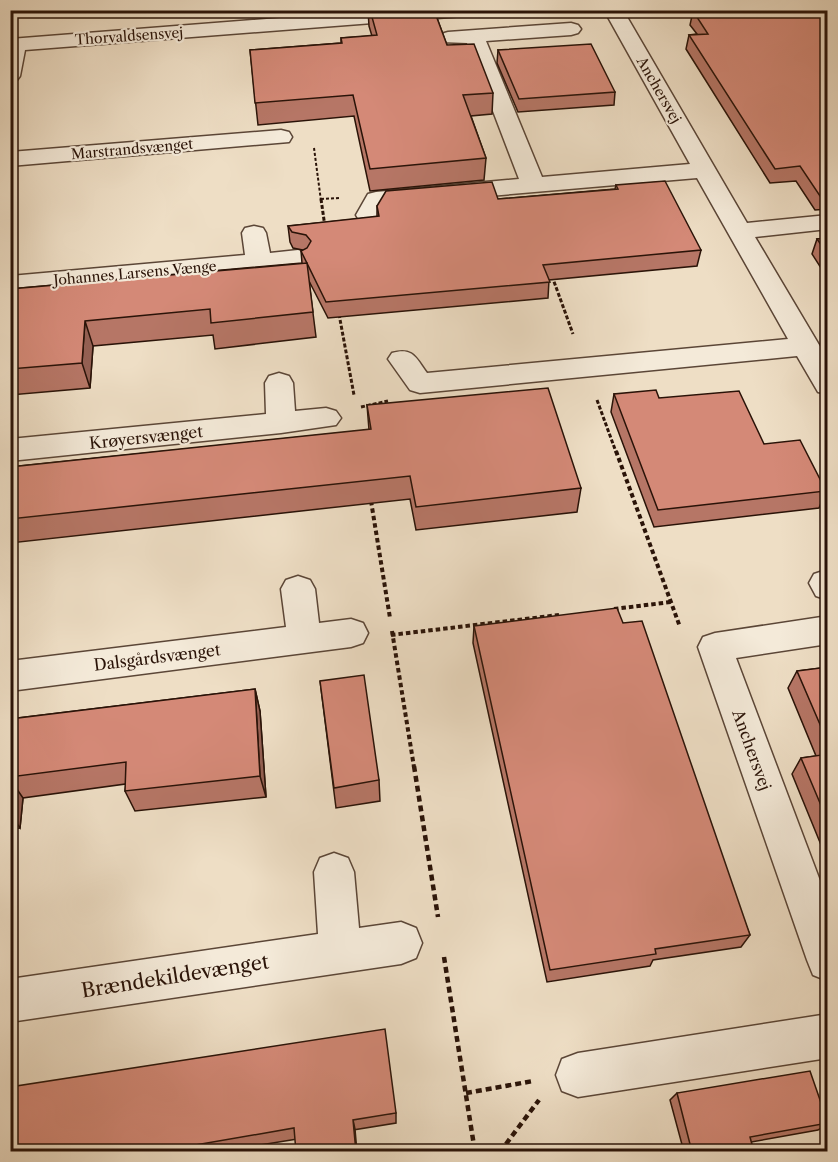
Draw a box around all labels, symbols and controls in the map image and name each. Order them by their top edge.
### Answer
street label: Thorvaldsensvej [74,23,184,49]
street label: Anchersvej [632,53,685,127]
street label: Marstrandsvænget [70,135,194,163]
street label: Johannes Larsens Vænge [51,257,217,289]
street label: Krøyersvænget [88,421,204,453]
street label: Dalsgårdsvænget [92,639,222,675]
street label: Anchersvej [728,706,776,793]
street label: Brændekildevænget [79,949,271,1003]

